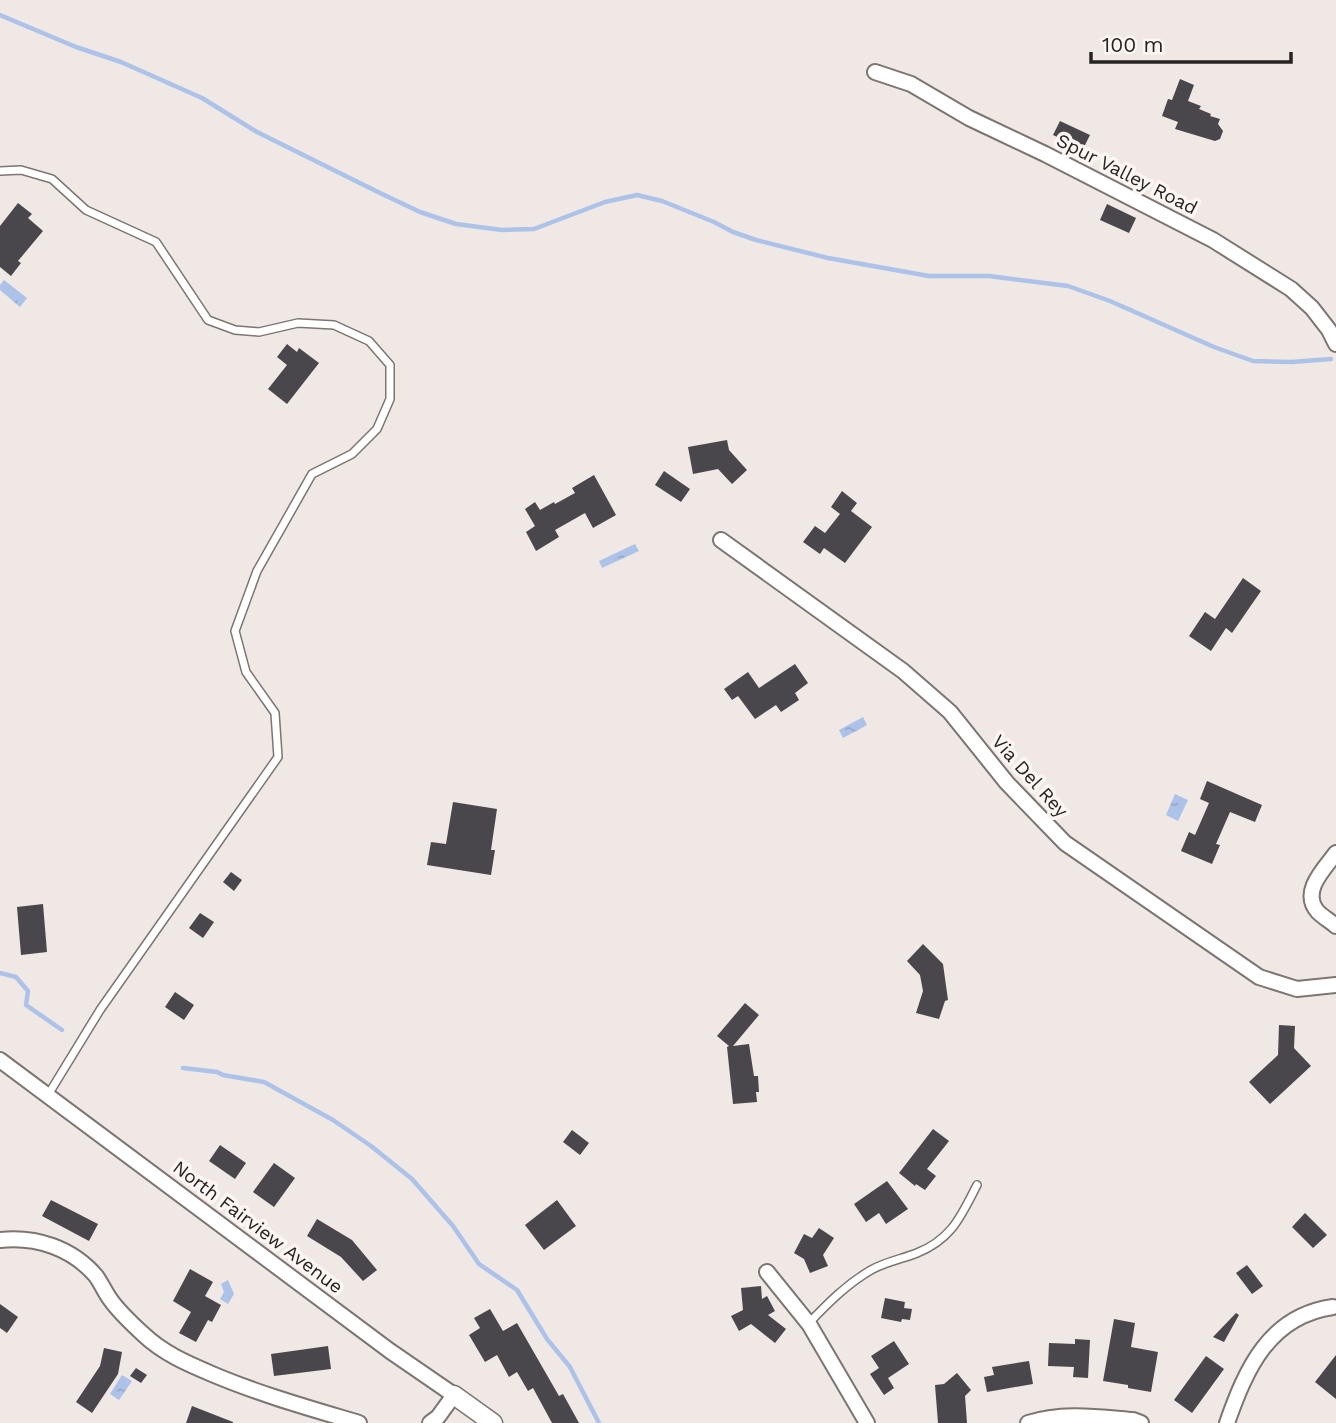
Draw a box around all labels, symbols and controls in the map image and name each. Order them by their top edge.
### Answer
scale bar [1091,21,1290,65]
text: 100 m [1102,32,1164,57]
street label: Spur Valley Road [1053,129,1201,219]
street label: Via Del Rey [987,730,1073,822]
street label: North Fairview Avenue [168,1156,348,1298]

